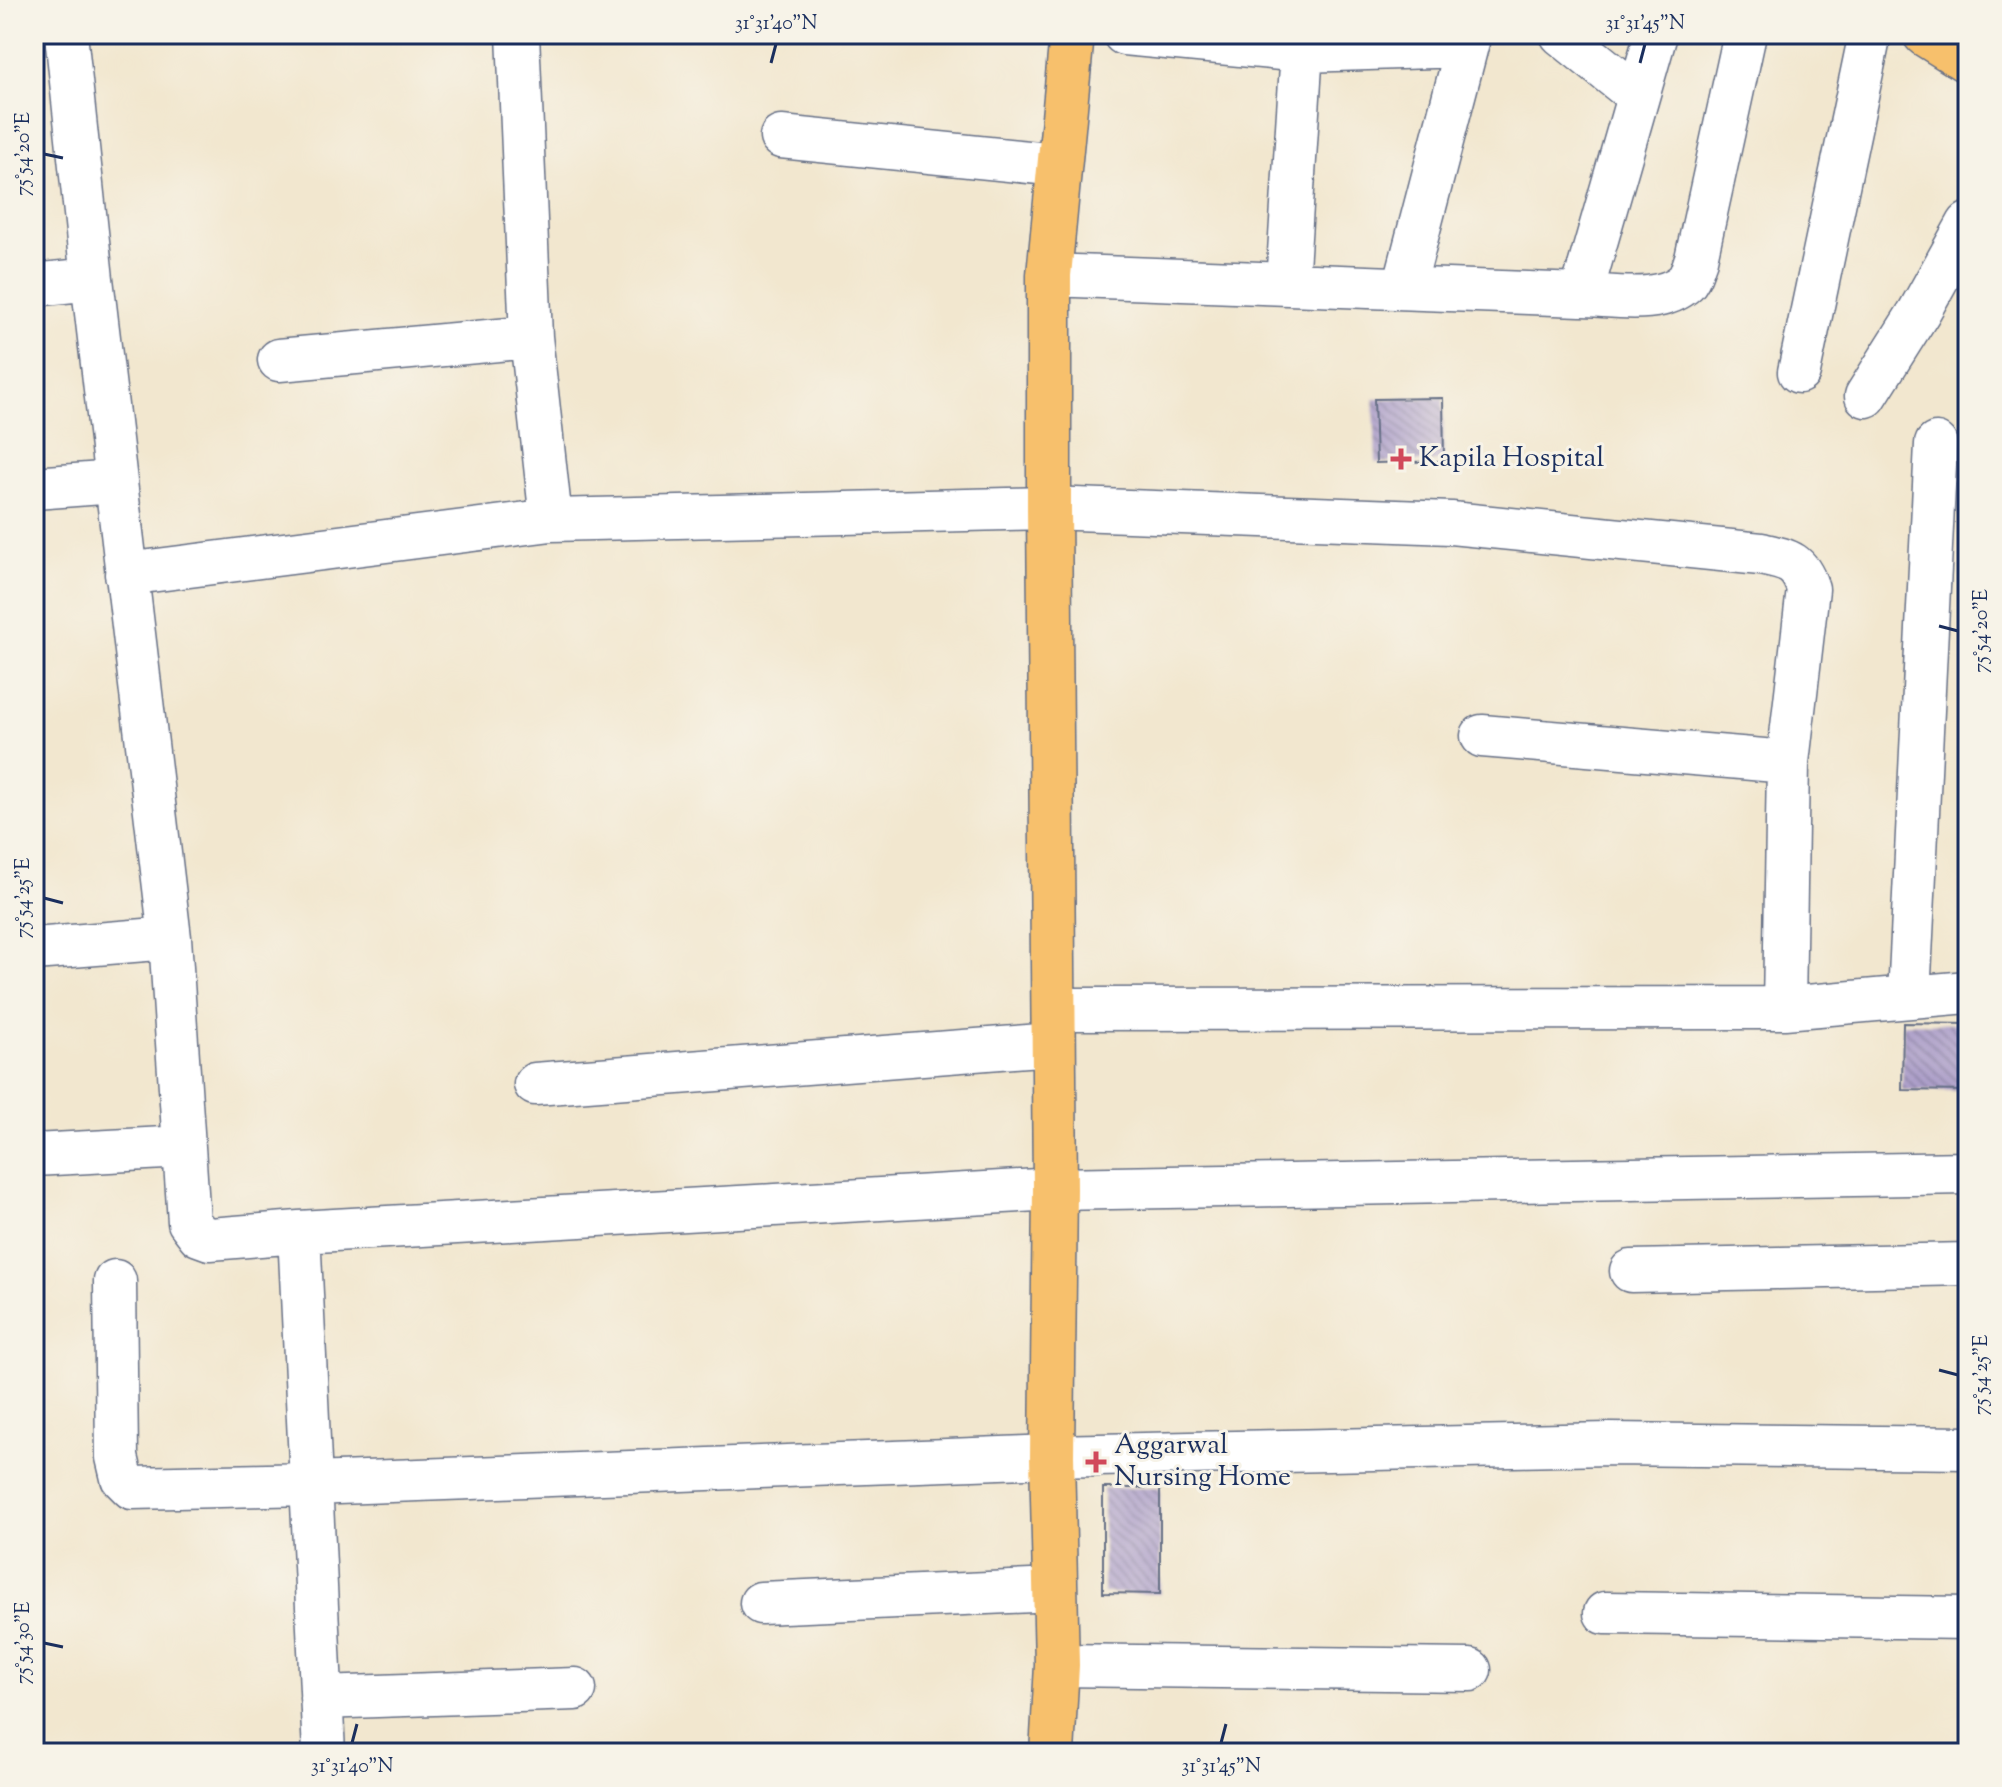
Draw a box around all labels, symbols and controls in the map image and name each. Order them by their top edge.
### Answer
text: 31°31'40"N [735,10,817,39]
text: 31°31'45"N [1605,10,1685,39]
text: 75°54'20"E [10,112,39,196]
place label: Kapila Hospital [1419,439,1604,479]
marker: Kapila Hospital [1390,448,1412,470]
text: 75°54'20"E [1968,589,1997,673]
text: 75°54'25"E [10,858,39,938]
text: 75°54'25"E [1968,1335,1997,1415]
place label: Aggarwal Nursing Home [1114,1426,1291,1498]
marker: Aggarwal Nursing Home [1085,1451,1107,1473]
text: 75°54'30"E [10,1602,39,1684]
text: 31°31'40"N [311,1753,393,1782]
text: 31°31'45"N [1181,1753,1261,1782]

